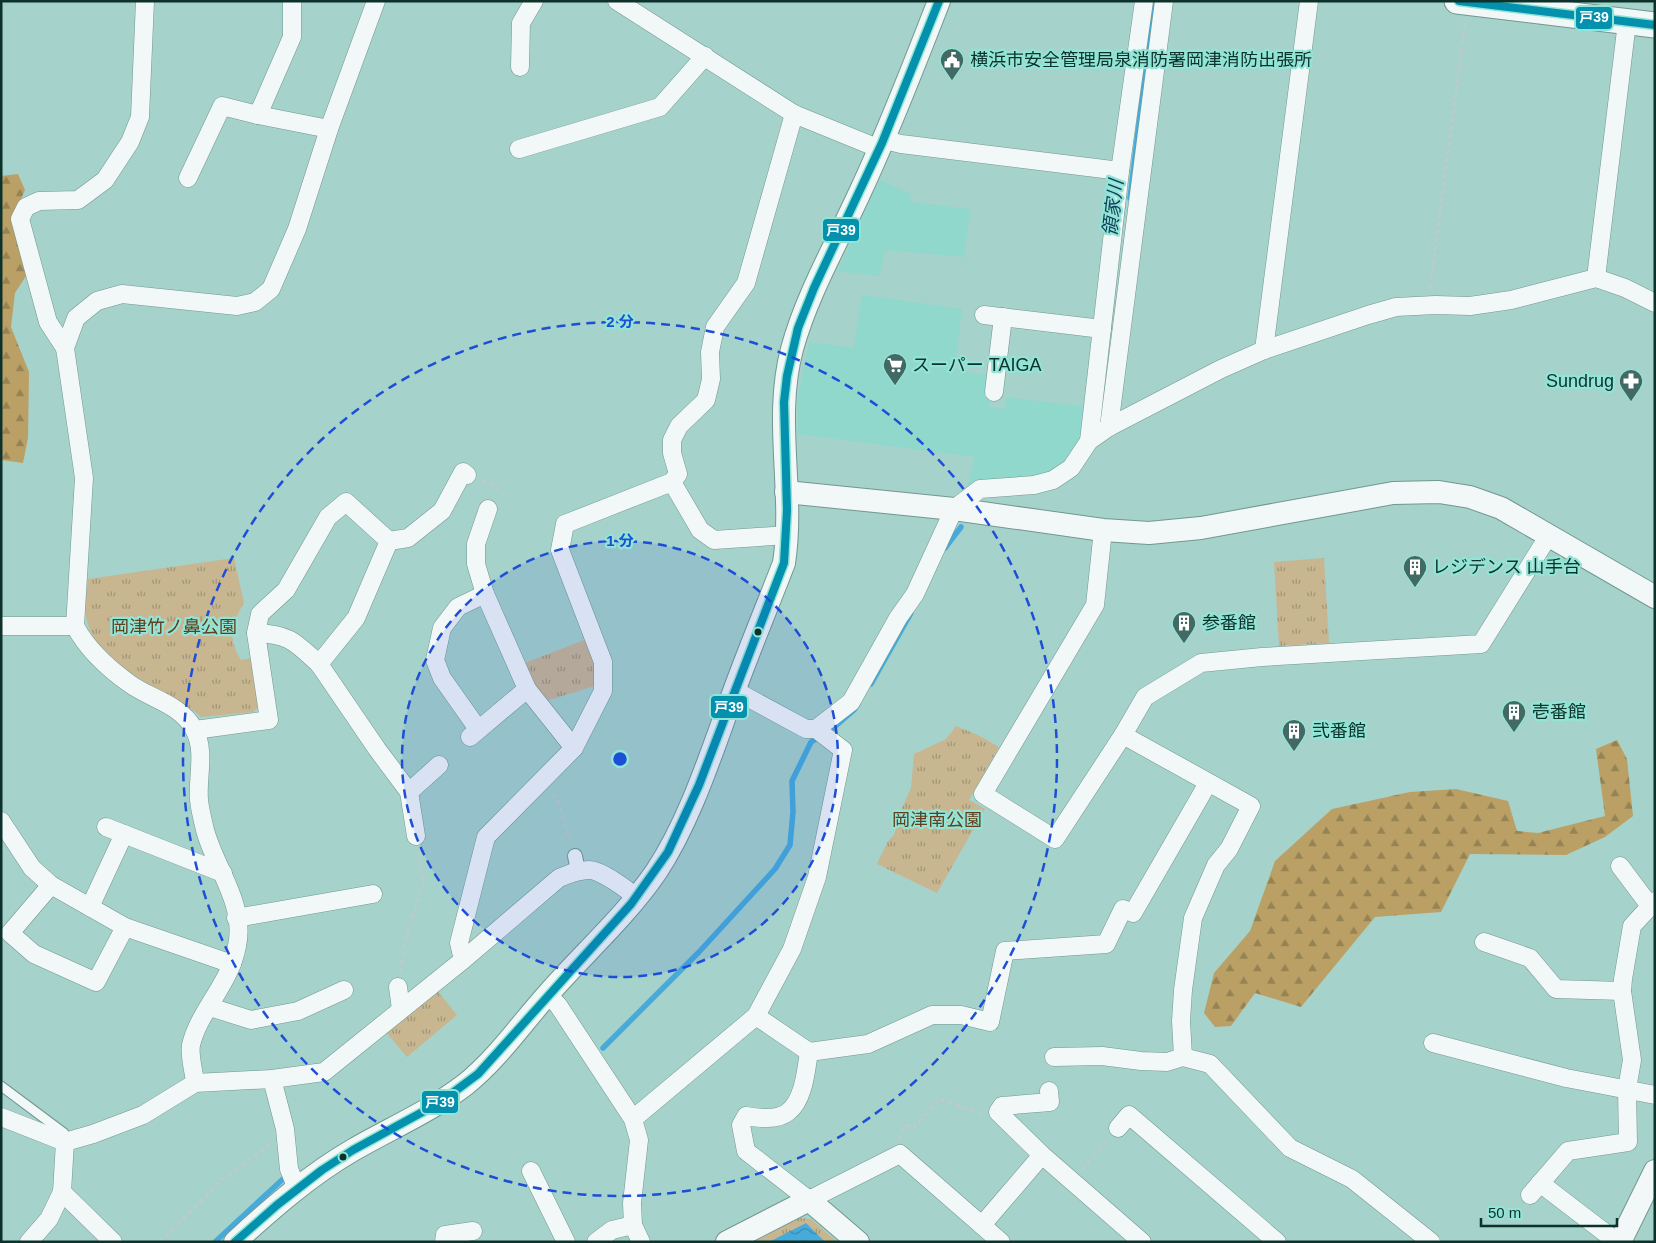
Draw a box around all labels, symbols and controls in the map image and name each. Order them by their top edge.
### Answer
line badge: 戸39 [1575,6,1613,30]
text: 戸39 [1579,9,1609,25]
public building icon: 横浜市安全管理局泉消防署岡津消防出張所 [939,47,965,81]
place label: 横浜市安全管理局泉消防署岡津消防出張所 [970,50,1312,70]
water label: 領家川 [1099,176,1127,238]
line badge: 戸39 [822,218,860,242]
text: 戸39 [826,222,856,238]
text: 2 分 [606,313,634,330]
supermarket icon: スーパー TAIGA [882,352,908,386]
place label: スーパー TAIGA [912,355,1042,375]
pharmacy icon: Sundrug [1618,368,1644,402]
place label: Sundrug [1546,371,1614,391]
text: 1 分 [606,532,634,549]
building icon: レジデンス 山手台 [1402,554,1428,588]
place label: レジデンス 山手台 [1432,557,1581,577]
building icon: 参番館 [1171,610,1197,644]
place label: 参番館 [1202,613,1256,633]
park label: 岡津竹ノ鼻公園 [111,617,237,637]
unlabelled marker [753,627,763,637]
line badge: 戸39 [710,695,748,719]
text: 戸39 [714,699,744,715]
building icon: 壱番館 [1501,699,1527,733]
place label: 壱番館 [1532,702,1586,722]
building icon: 弐番館 [1281,718,1307,752]
place label: 弐番館 [1312,721,1366,741]
centre of rings [611,750,629,768]
park label: 岡津南公園 [892,810,982,830]
line badge: 戸39 [421,1090,459,1114]
text: 戸39 [425,1094,455,1110]
unlabelled marker [338,1152,348,1162]
scale bar [1481,1196,1617,1228]
text: 50 m [1488,1204,1521,1221]

